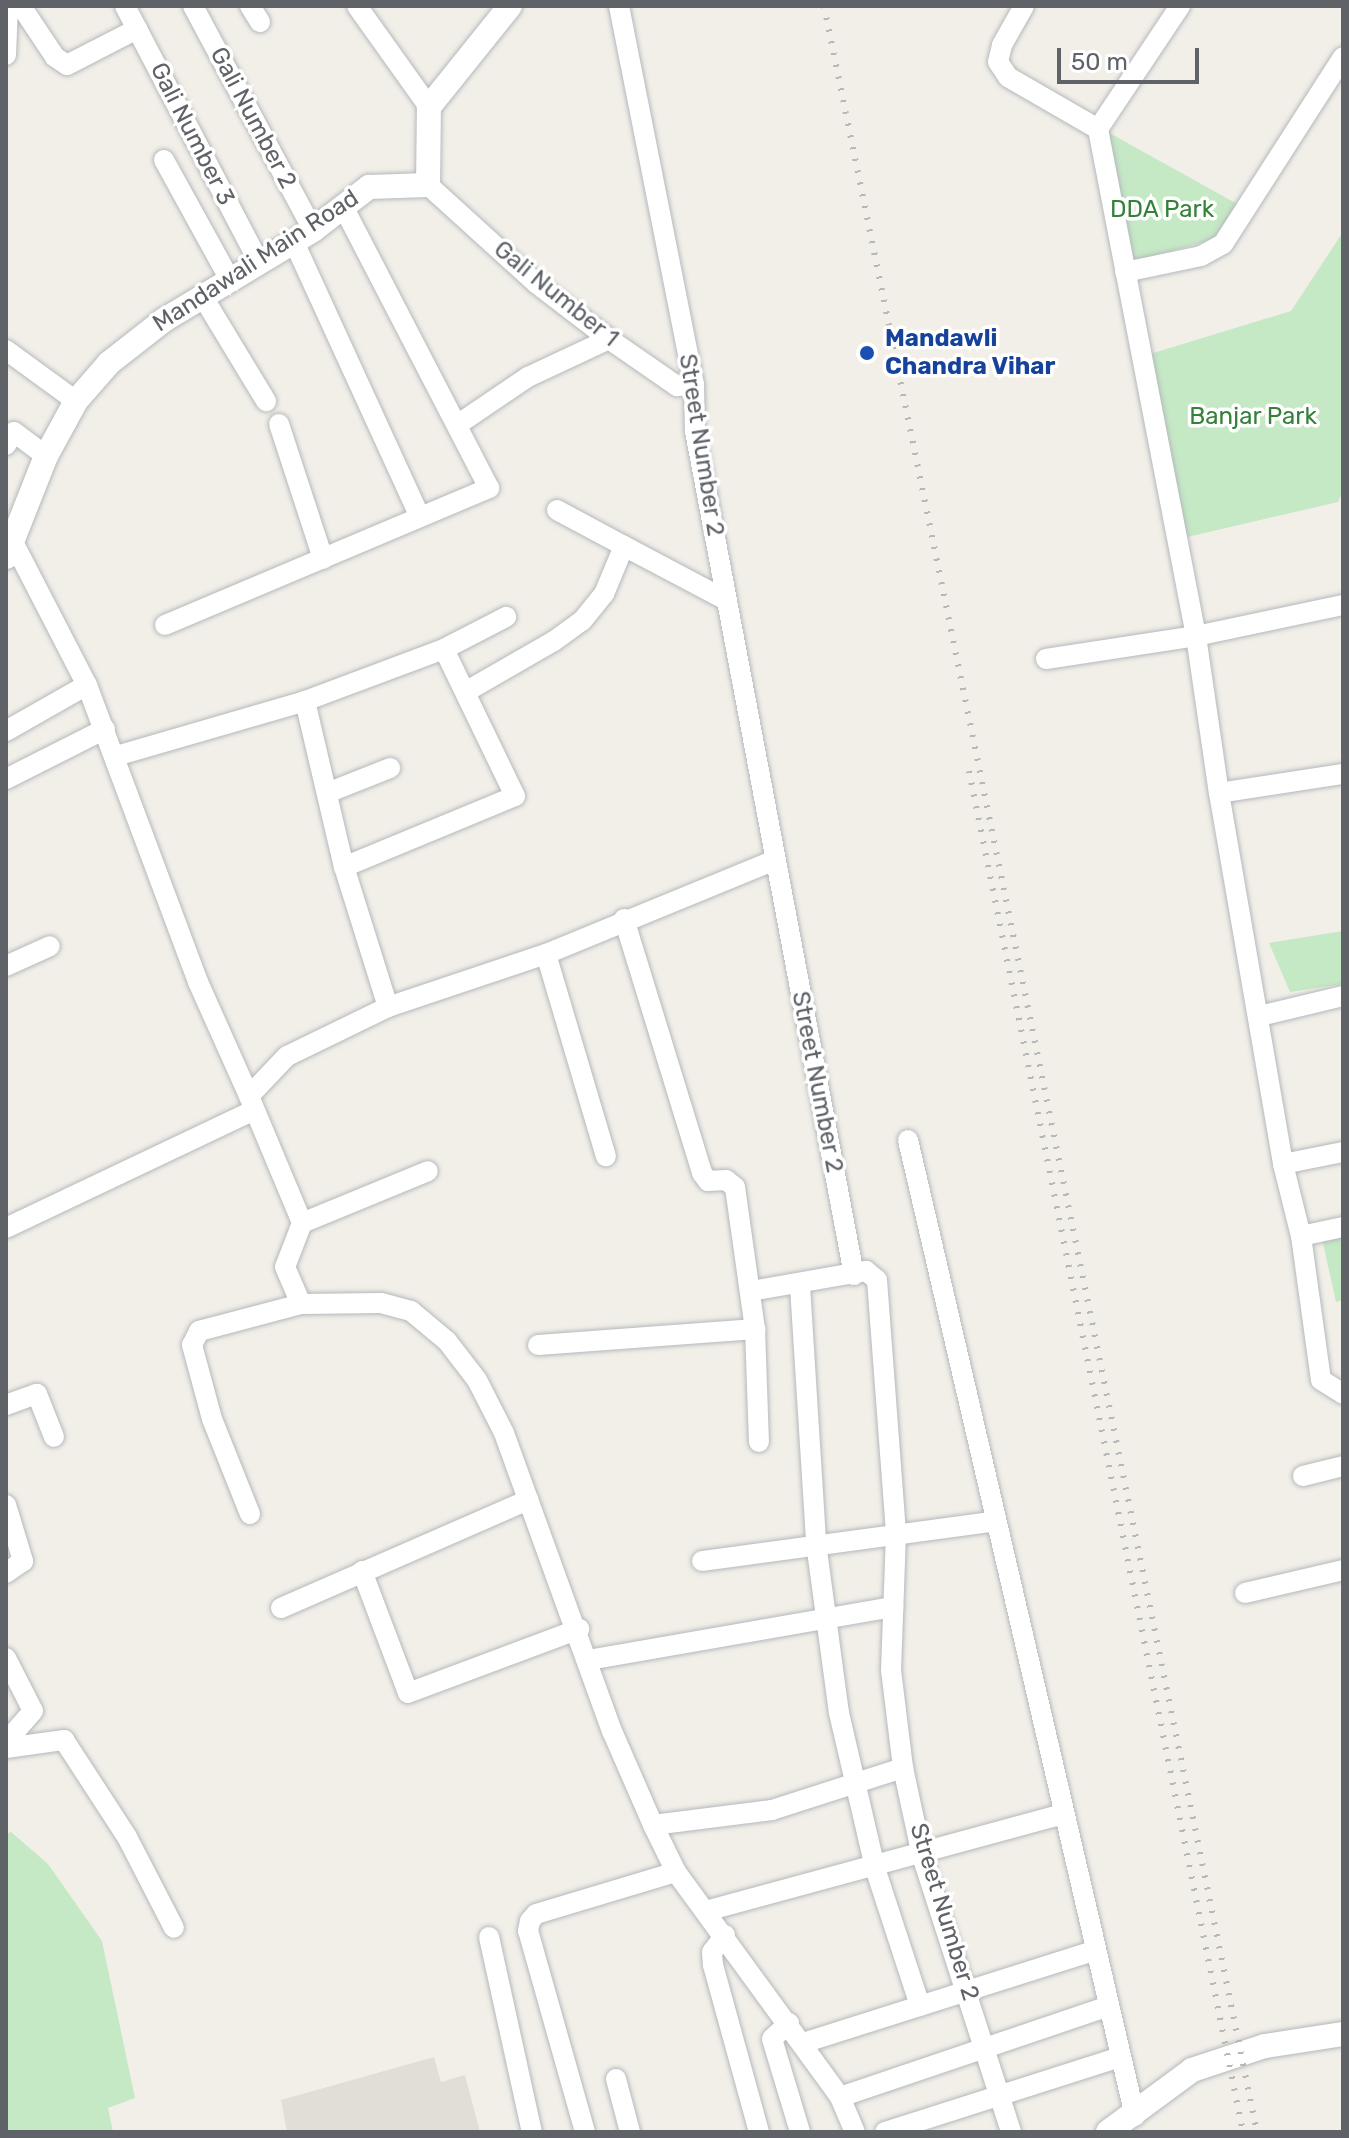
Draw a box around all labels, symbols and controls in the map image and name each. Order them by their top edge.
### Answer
scale bar [1061,32,1203,82]
street label: Gali Number 2 [204,42,302,194]
text: 50 m [1071,48,1128,76]
street label: Gali Number 3 [144,58,240,210]
street label: Mandawali Main Road [148,184,364,338]
park label: DDA Park [1110,196,1214,224]
street label: Gali Number 1 [488,235,624,353]
place label: Mandawli Chandra Vihar [885,325,1056,381]
marker: Mandawli Chandra Vihar [856,342,878,364]
street label: Street Number 2 [672,352,730,538]
park label: Banjar Park [1189,403,1317,431]
street label: Street Number 2 [785,989,849,1175]
street label: Street Number 2 [903,1820,985,2004]

